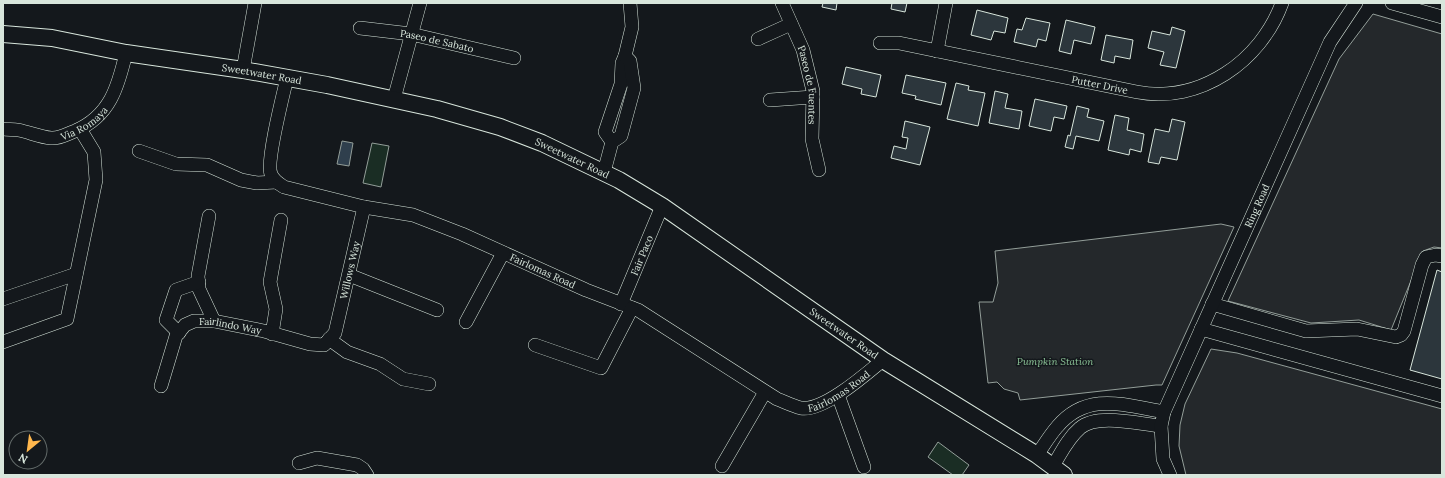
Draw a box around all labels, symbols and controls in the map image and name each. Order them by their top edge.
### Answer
street label: Paseo de Sabato [399,26,475,55]
street label: Paseo de Fuentes [795,43,820,125]
street label: Sweetwater Road [221,61,303,87]
street label: Putter Drive [1070,72,1130,97]
street label: Via Romaya [58,104,110,143]
street label: Sweetwater Road [533,135,612,181]
street label: Ring Road [1241,182,1272,230]
street label: Fair Paco [627,233,656,277]
street label: Willows Way [337,239,363,300]
street label: Fairlomas Road [508,250,578,291]
street label: Sweetwater Road [807,305,881,361]
street label: Fairlindo Way [199,314,263,337]
park label: Pumpkin Station [1017,355,1094,368]
street label: Fairlomas Road [807,367,872,414]
north arrow [8,430,48,470]
text: N [16,450,30,467]

